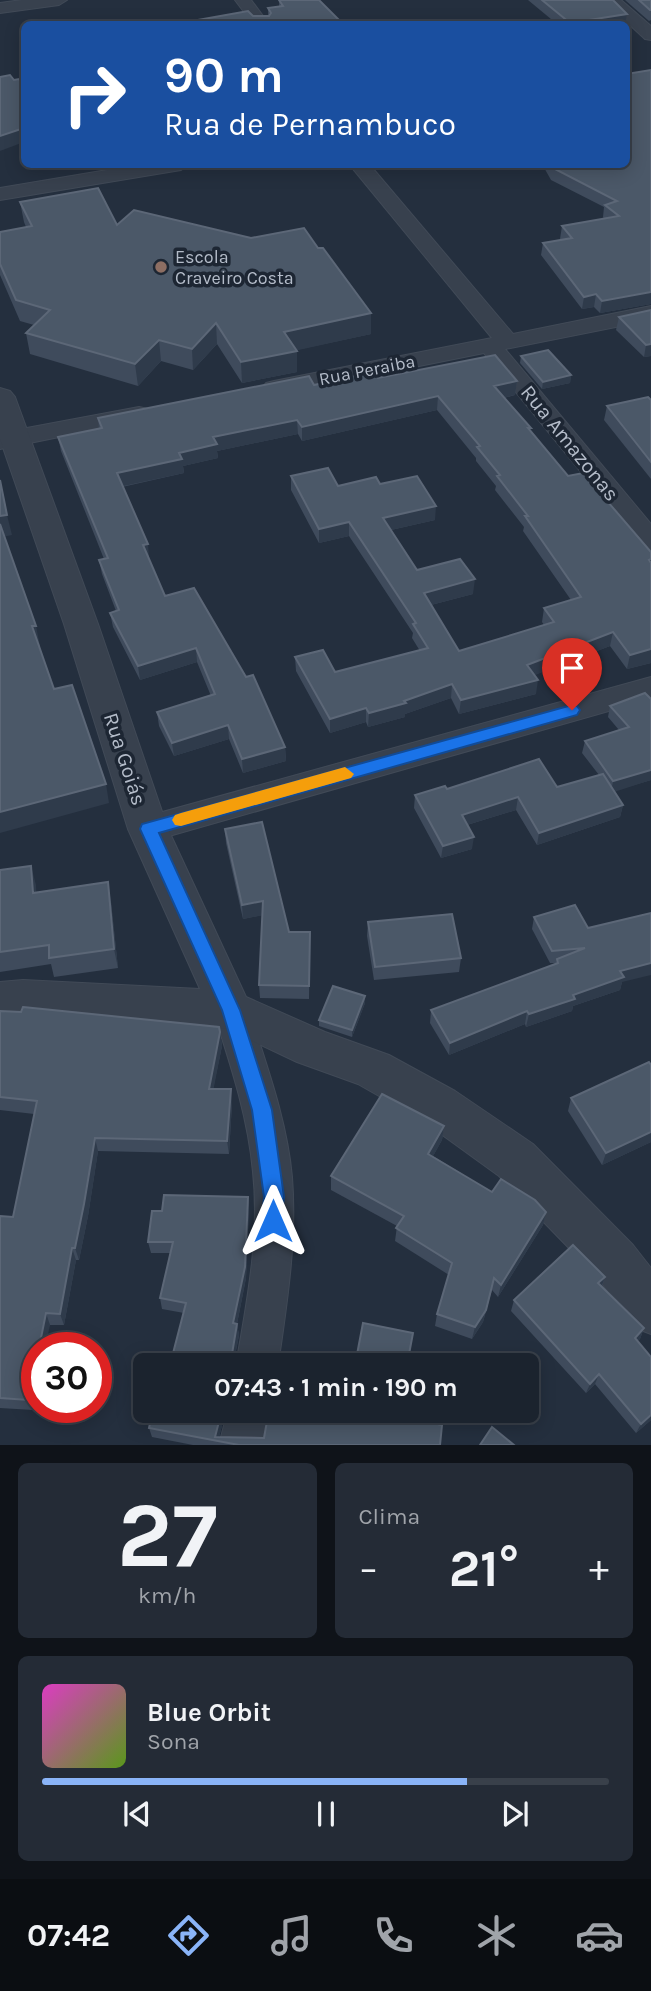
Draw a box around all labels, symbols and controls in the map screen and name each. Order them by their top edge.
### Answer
text: 90 m [164,47,284,104]
icon: right [49,49,140,140]
text: Rua de Pernambuco [164,106,456,143]
place label: Escola Craveiro Costa [175,246,294,289]
marker: Escola Craveiro Costa [153,259,169,275]
street label: Rua Peraiba [317,350,417,390]
street label: Rua Amazonas [516,380,624,506]
pin [542,638,602,710]
icon: arrive [553,649,591,687]
street label: Rua Goiás [99,710,151,808]
position arrow [236,1184,310,1258]
speed limit sign: 30 [21,1332,112,1423]
text: 07:43 · 1 min · 190 m [214,1372,458,1403]
text: 27 [117,1483,217,1589]
text: Clima [359,1503,420,1530]
text: 21° [449,1538,519,1599]
text: − [359,1546,378,1591]
text: + [589,1546,609,1591]
text: km/h [138,1582,196,1609]
text: Blue Orbit [147,1697,271,1728]
text: Sona [147,1728,200,1755]
icon: previous [118,1795,156,1833]
icon: pause [307,1795,345,1833]
icon: next [496,1795,534,1833]
icon: directions [164,1911,213,1960]
icon: music [267,1911,316,1960]
icon: phone [369,1911,418,1960]
icon: climate [472,1911,521,1960]
icon: car [575,1911,624,1960]
text: 07:42 [27,1917,110,1954]

